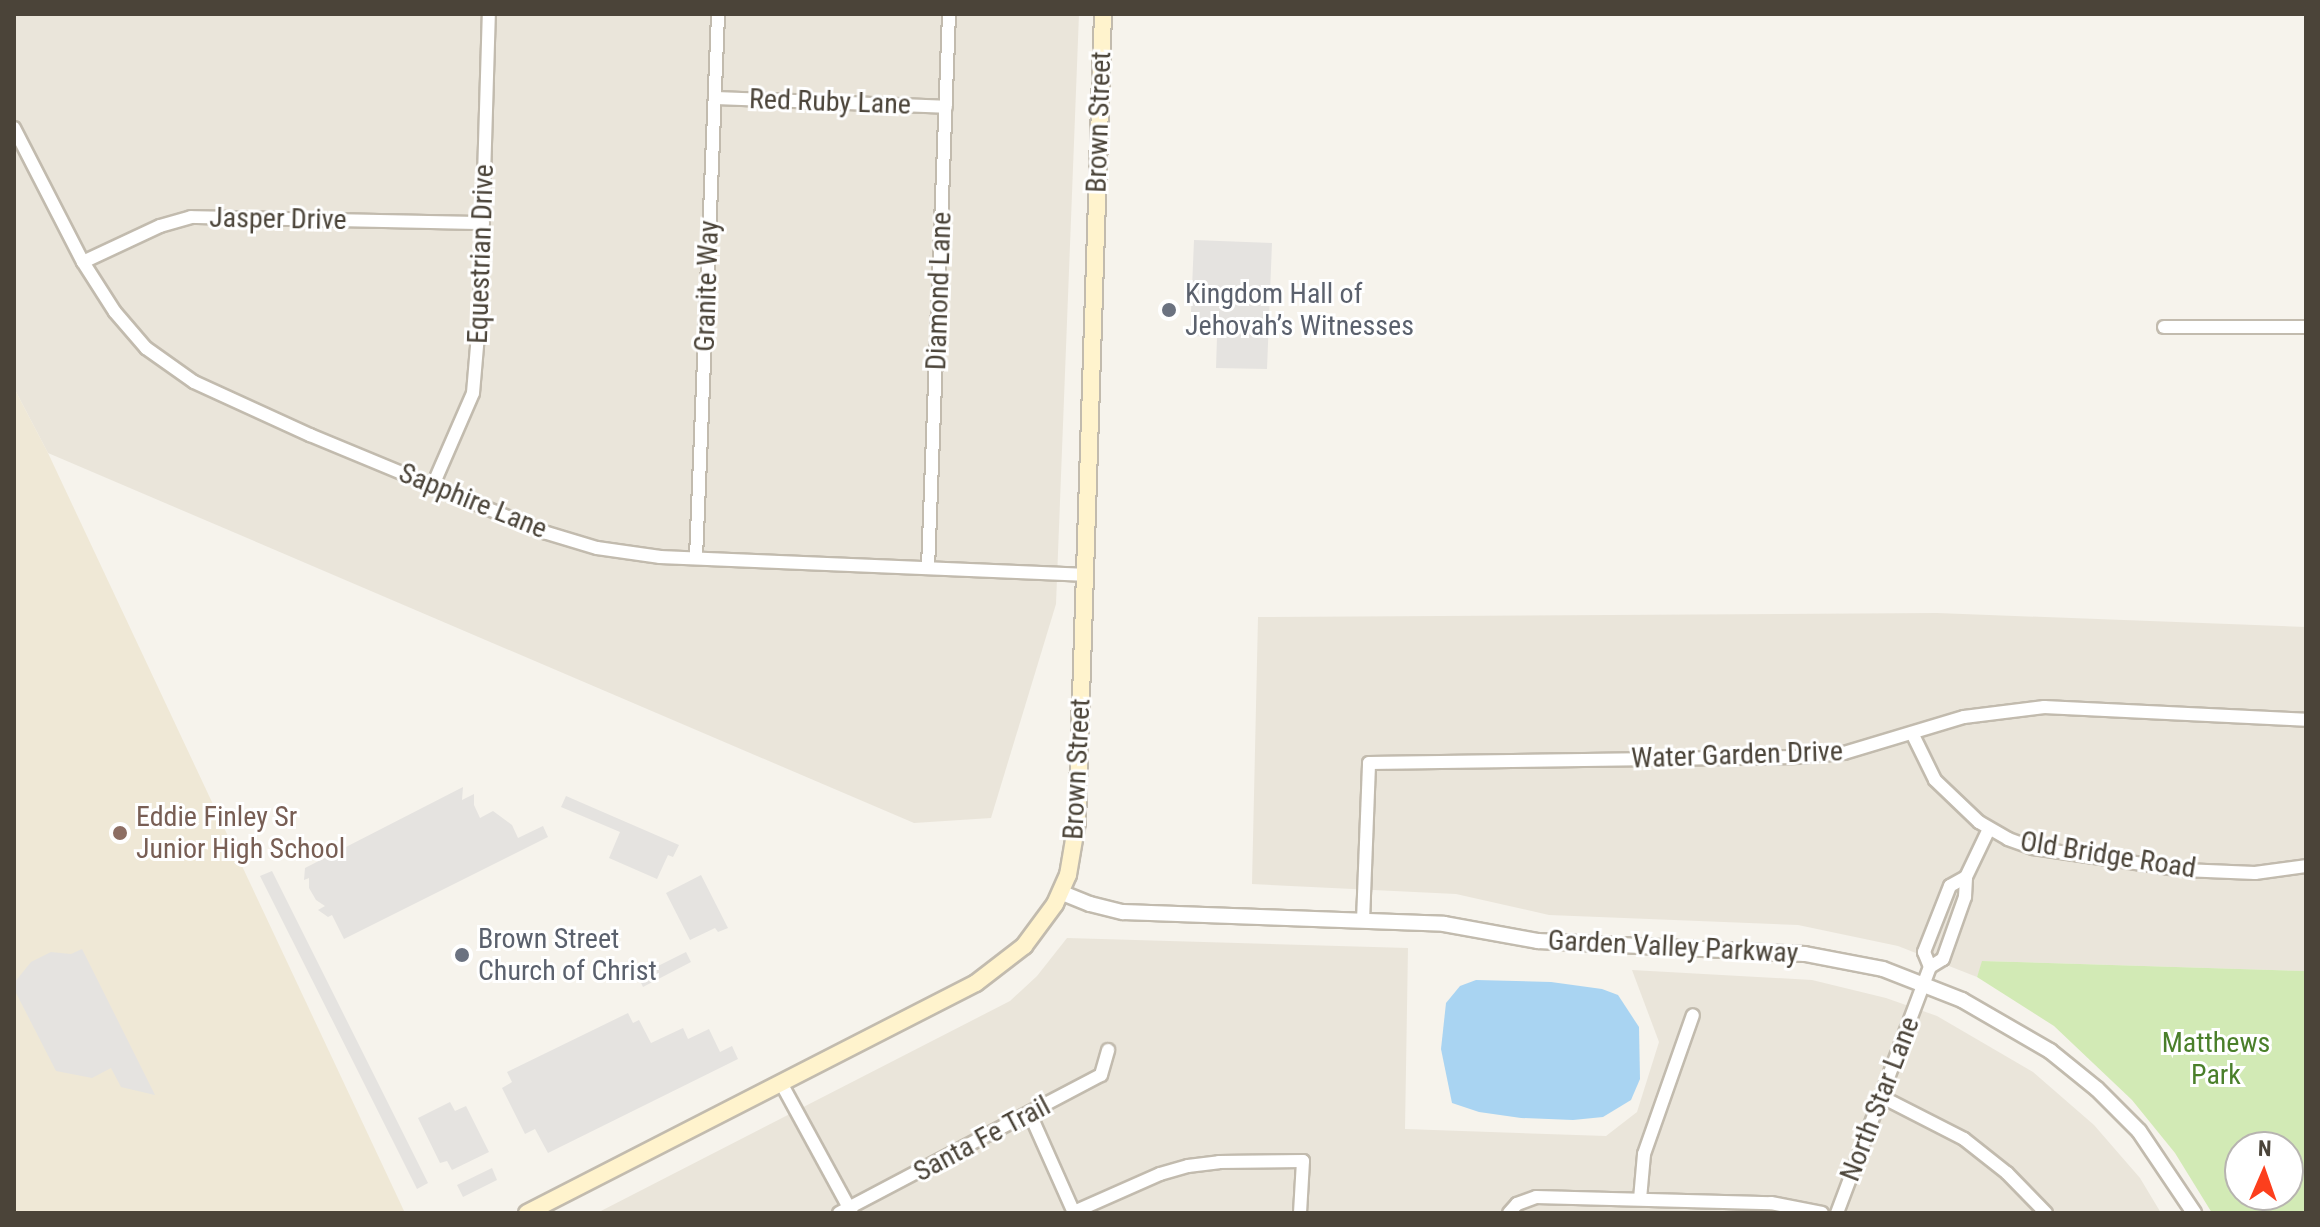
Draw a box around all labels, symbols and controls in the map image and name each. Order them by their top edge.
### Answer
street label: Brown Street [1080,51,1118,193]
street label: Red Ruby Lane [749,82,911,122]
street label: Equestrian Drive [461,164,501,344]
street label: Jasper Drive [209,201,347,237]
street label: Diamond Lane [919,211,959,371]
street label: Granite Way [688,220,726,352]
place label: Kingdom Hall of Jehovah’s Witnesses [1185,277,1414,343]
marker: Kingdom Hall of Jehovah’s Witnesses [1160,301,1178,319]
street label: Sapphire Lane [394,456,552,546]
street label: Brown Street [1057,698,1097,840]
street label: Water Garden Drive [1631,735,1843,775]
place label: Eddie Finley Sr Junior High School [136,800,345,866]
marker: Eddie Finley Sr Junior High School [111,824,129,842]
street label: Old Bridge Road [2018,825,2198,885]
place label: Brown Street Church of Christ [478,922,657,988]
street label: Garden Valley Parkway [1547,924,1799,970]
marker: Brown Street Church of Christ [453,946,471,964]
street label: North Star Lane [1833,1012,1927,1186]
park label: Matthews Park [2162,1026,2270,1092]
street label: Santa Fe Trail [908,1089,1056,1189]
north arrow [2224,1131,2304,1211]
text: N [2258,1136,2272,1161]

